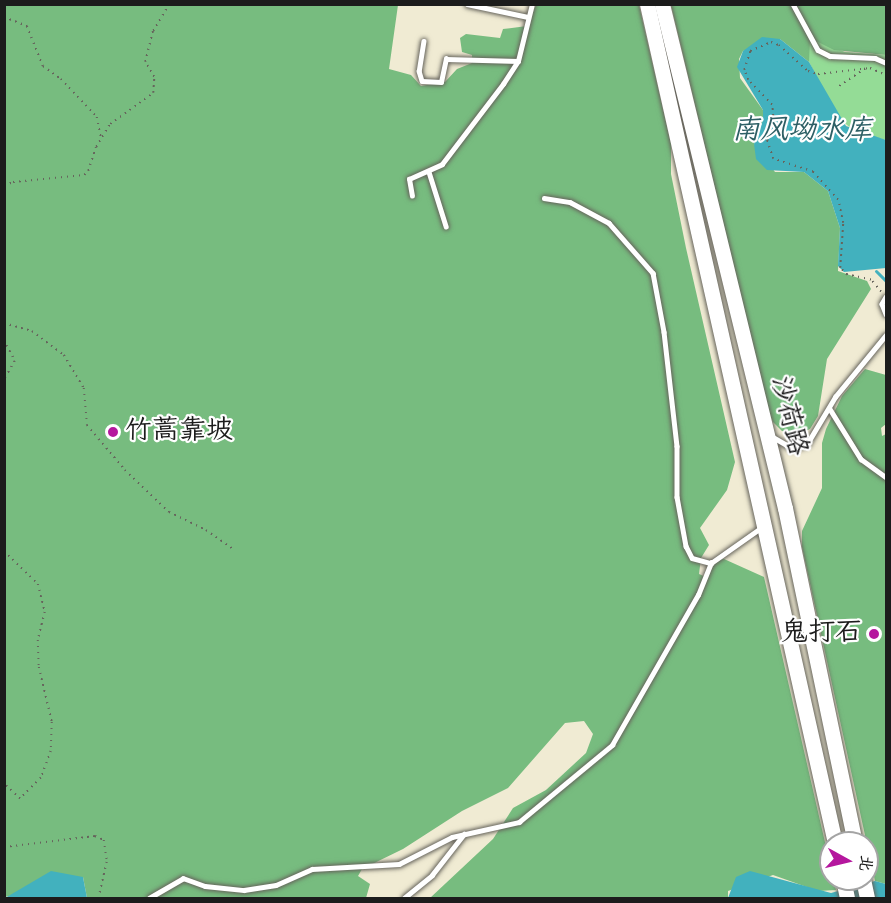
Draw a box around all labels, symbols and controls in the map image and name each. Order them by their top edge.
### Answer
water label: 南风坳水库 [732,115,872,149]
street label: 沙荷路 [762,373,814,459]
place label: 竹蒿靠坡 [125,416,233,448]
marker: 竹蒿靠坡 [106,425,120,439]
place label: 鬼打石 [781,618,862,650]
marker: 鬼打石 [867,627,881,641]
north arrow [819,831,879,891]
text: 北 [852,854,878,873]

